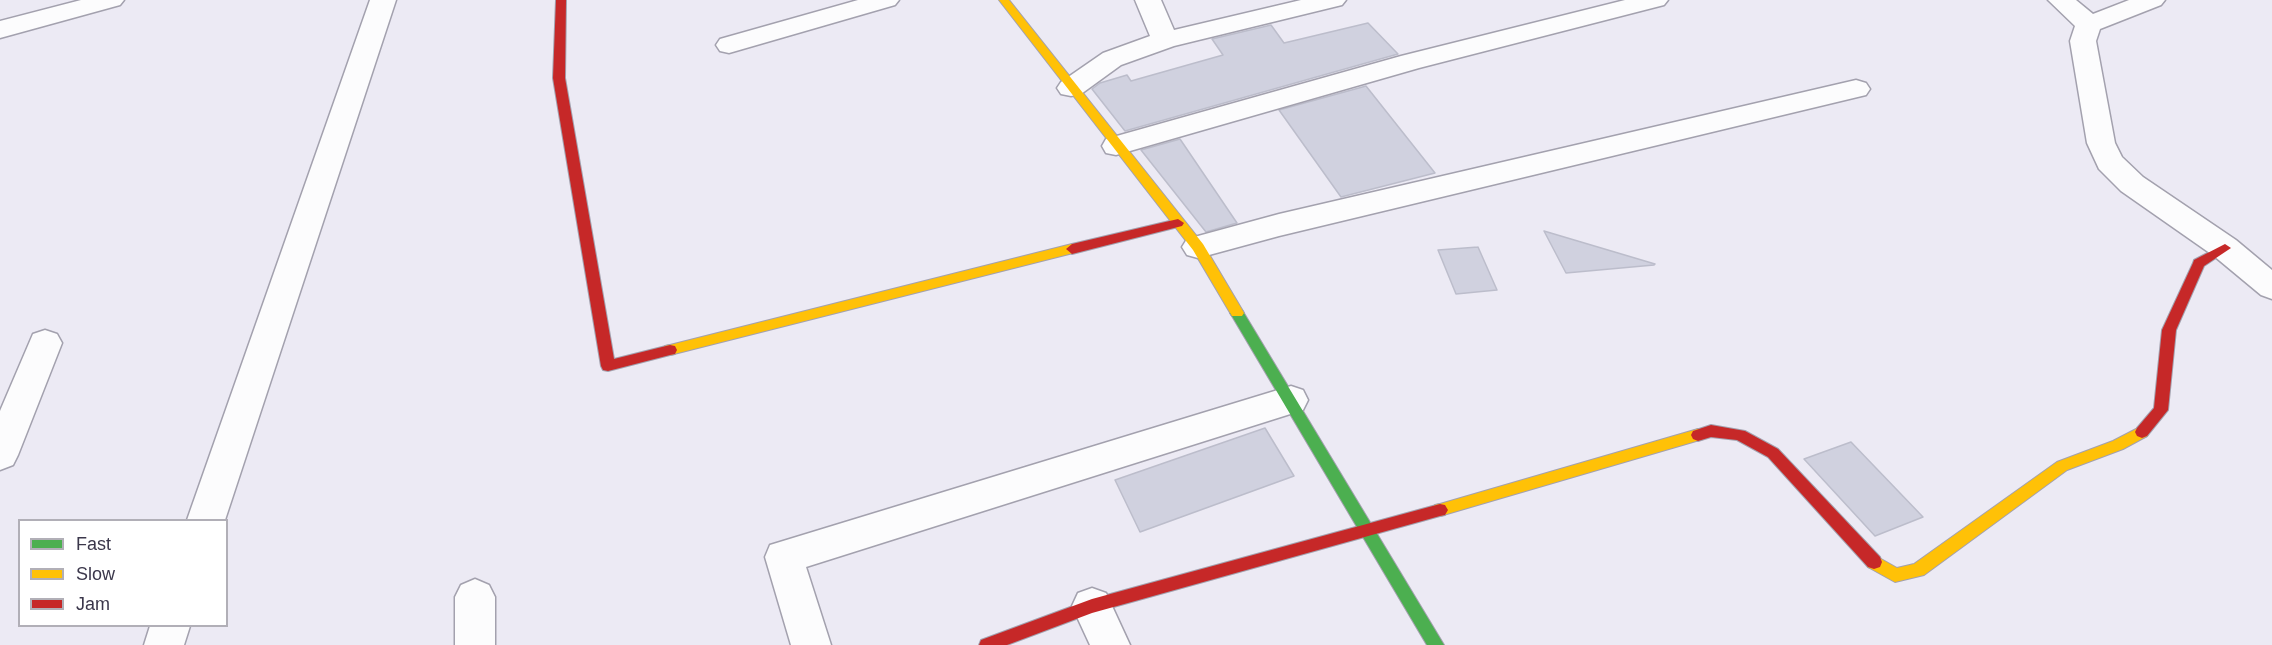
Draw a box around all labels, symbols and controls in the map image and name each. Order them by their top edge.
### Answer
legend [18,519,228,627]
text: Fast [76,534,111,554]
text: Slow [76,564,115,584]
text: Jam [76,594,110,614]

